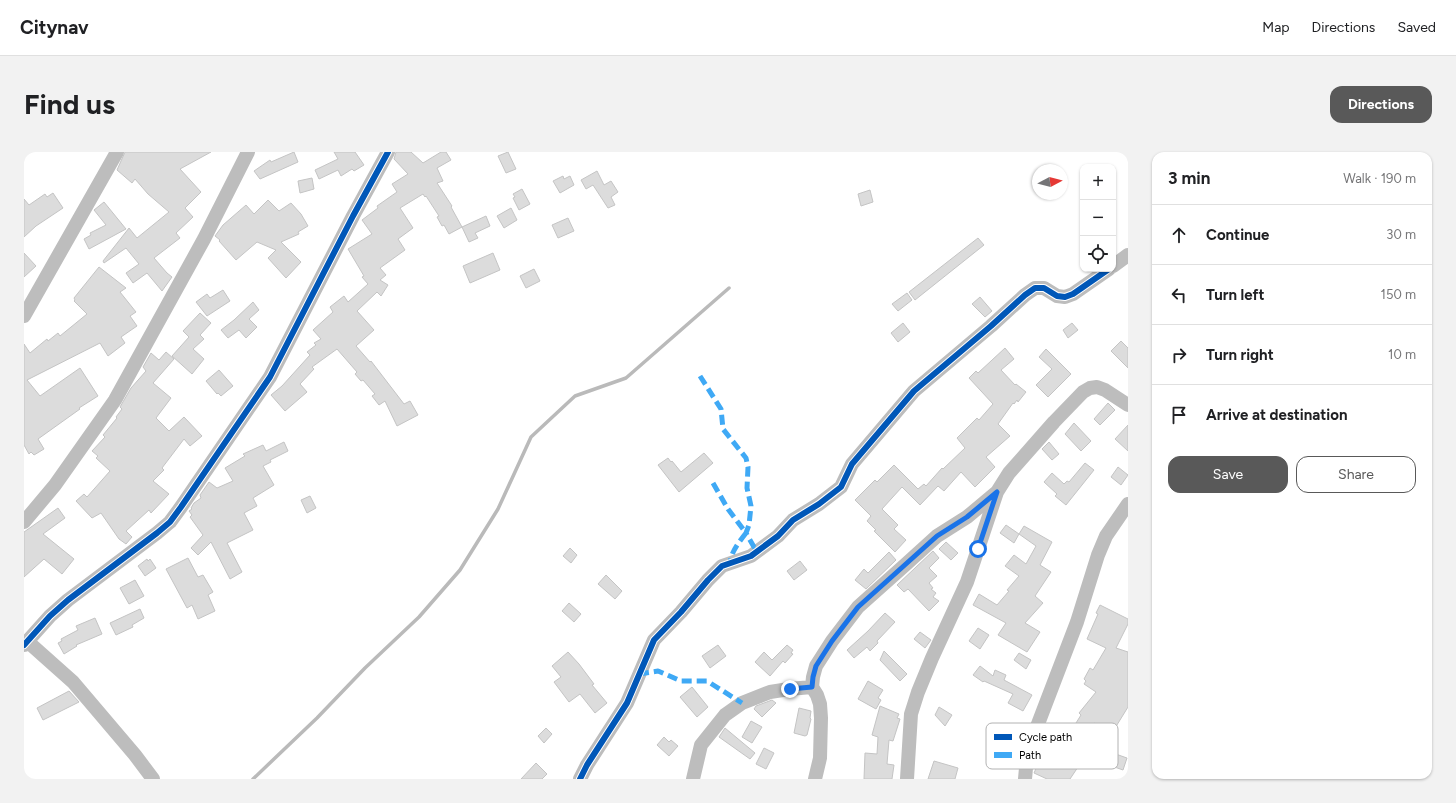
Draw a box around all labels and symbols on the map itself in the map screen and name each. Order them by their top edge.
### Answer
north arrow [1032,164,1068,200]
route start [969,540,987,558]
route end [781,680,799,698]
legend [986,723,1118,769]
text: Cycle path [1019,731,1072,744]
text: Path [1019,749,1041,762]

